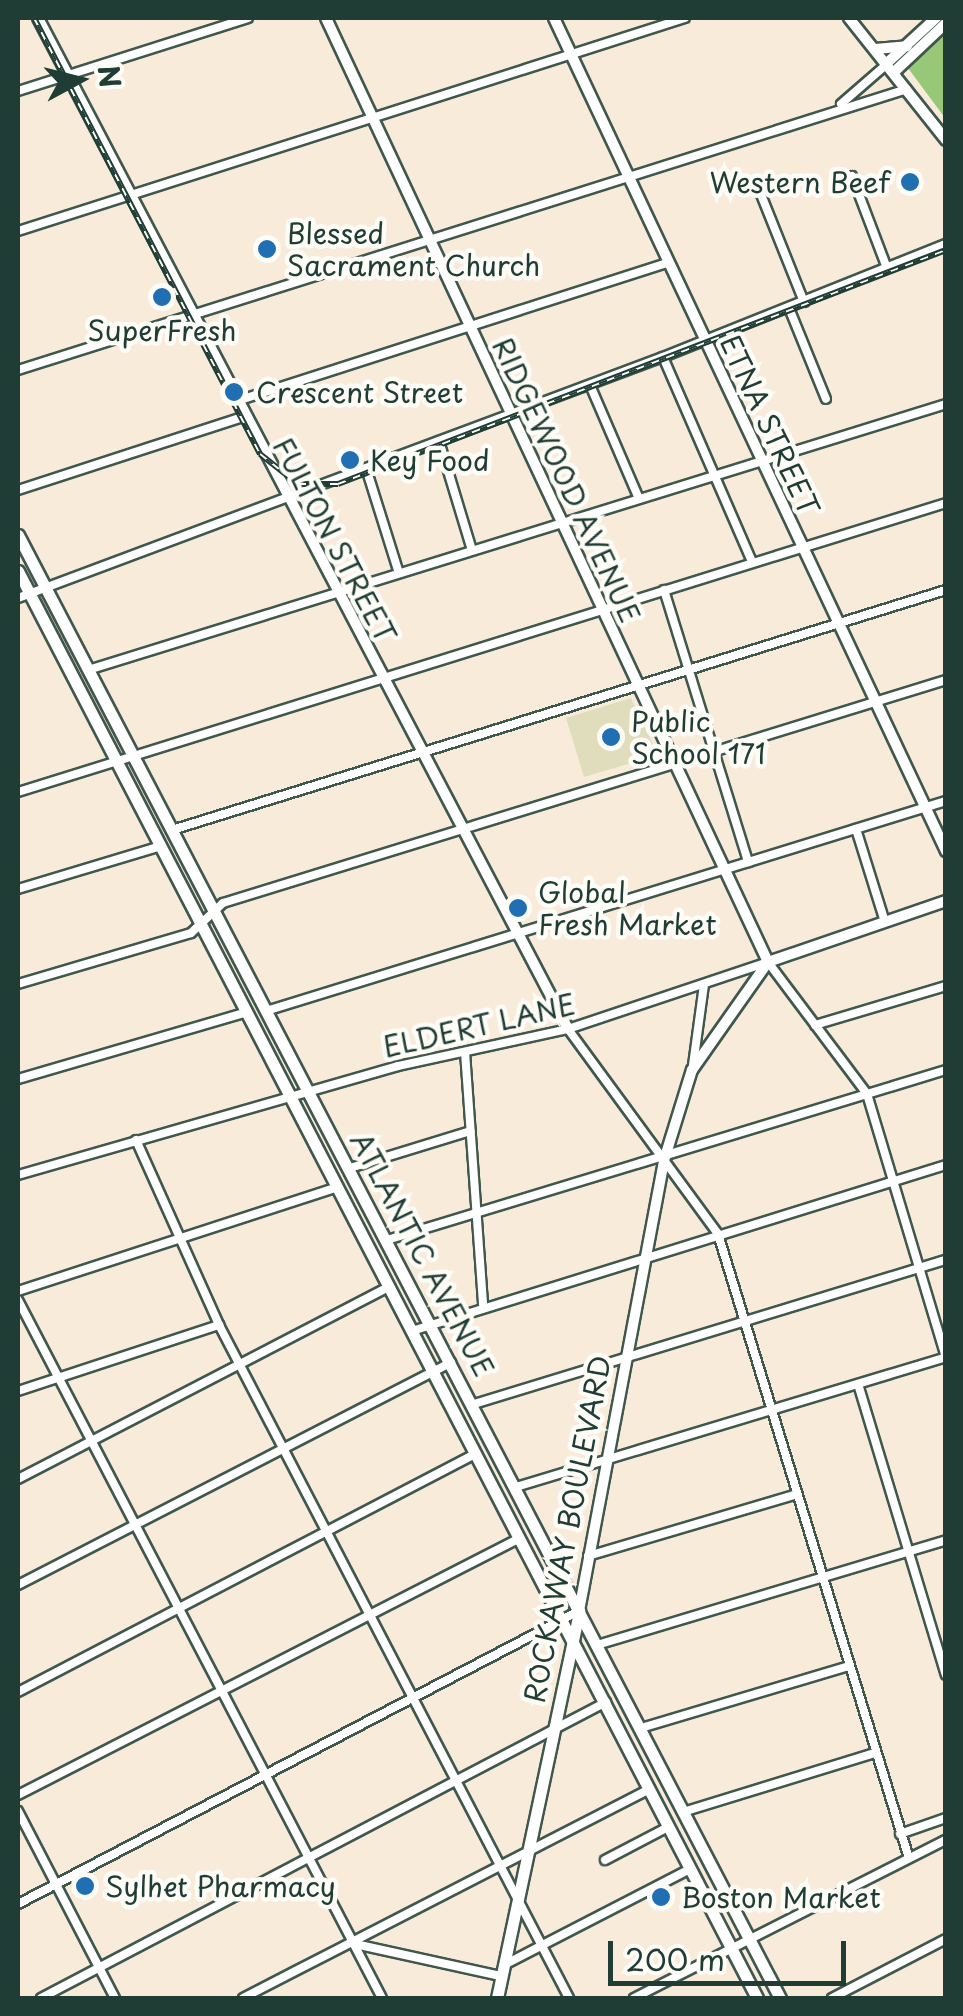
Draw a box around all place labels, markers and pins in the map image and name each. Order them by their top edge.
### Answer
place label: Western Beef [709,165,890,199]
marker: Western Beef [899,171,921,193]
place label: Blessed Sacrament Church [287,216,541,282]
marker: Blessed Sacrament Church [256,238,278,260]
marker: SuperFresh [151,286,173,308]
place label: SuperFresh [88,313,236,347]
place label: Crescent Street [256,375,467,409]
marker: Crescent Street [221,379,247,405]
place label: Key Food [370,443,491,477]
marker: Key Food [339,449,361,471]
place label: Public School 171 [631,704,766,770]
marker: Public School 171 [600,726,622,748]
place label: Global Fresh Market [538,875,716,941]
marker: Global Fresh Market [507,897,529,919]
place label: Sylhet Pharmacy [105,1869,338,1903]
marker: Sylhet Pharmacy [74,1875,96,1897]
place label: Boston Market [681,1880,881,1914]
marker: Boston Market [650,1886,672,1908]

